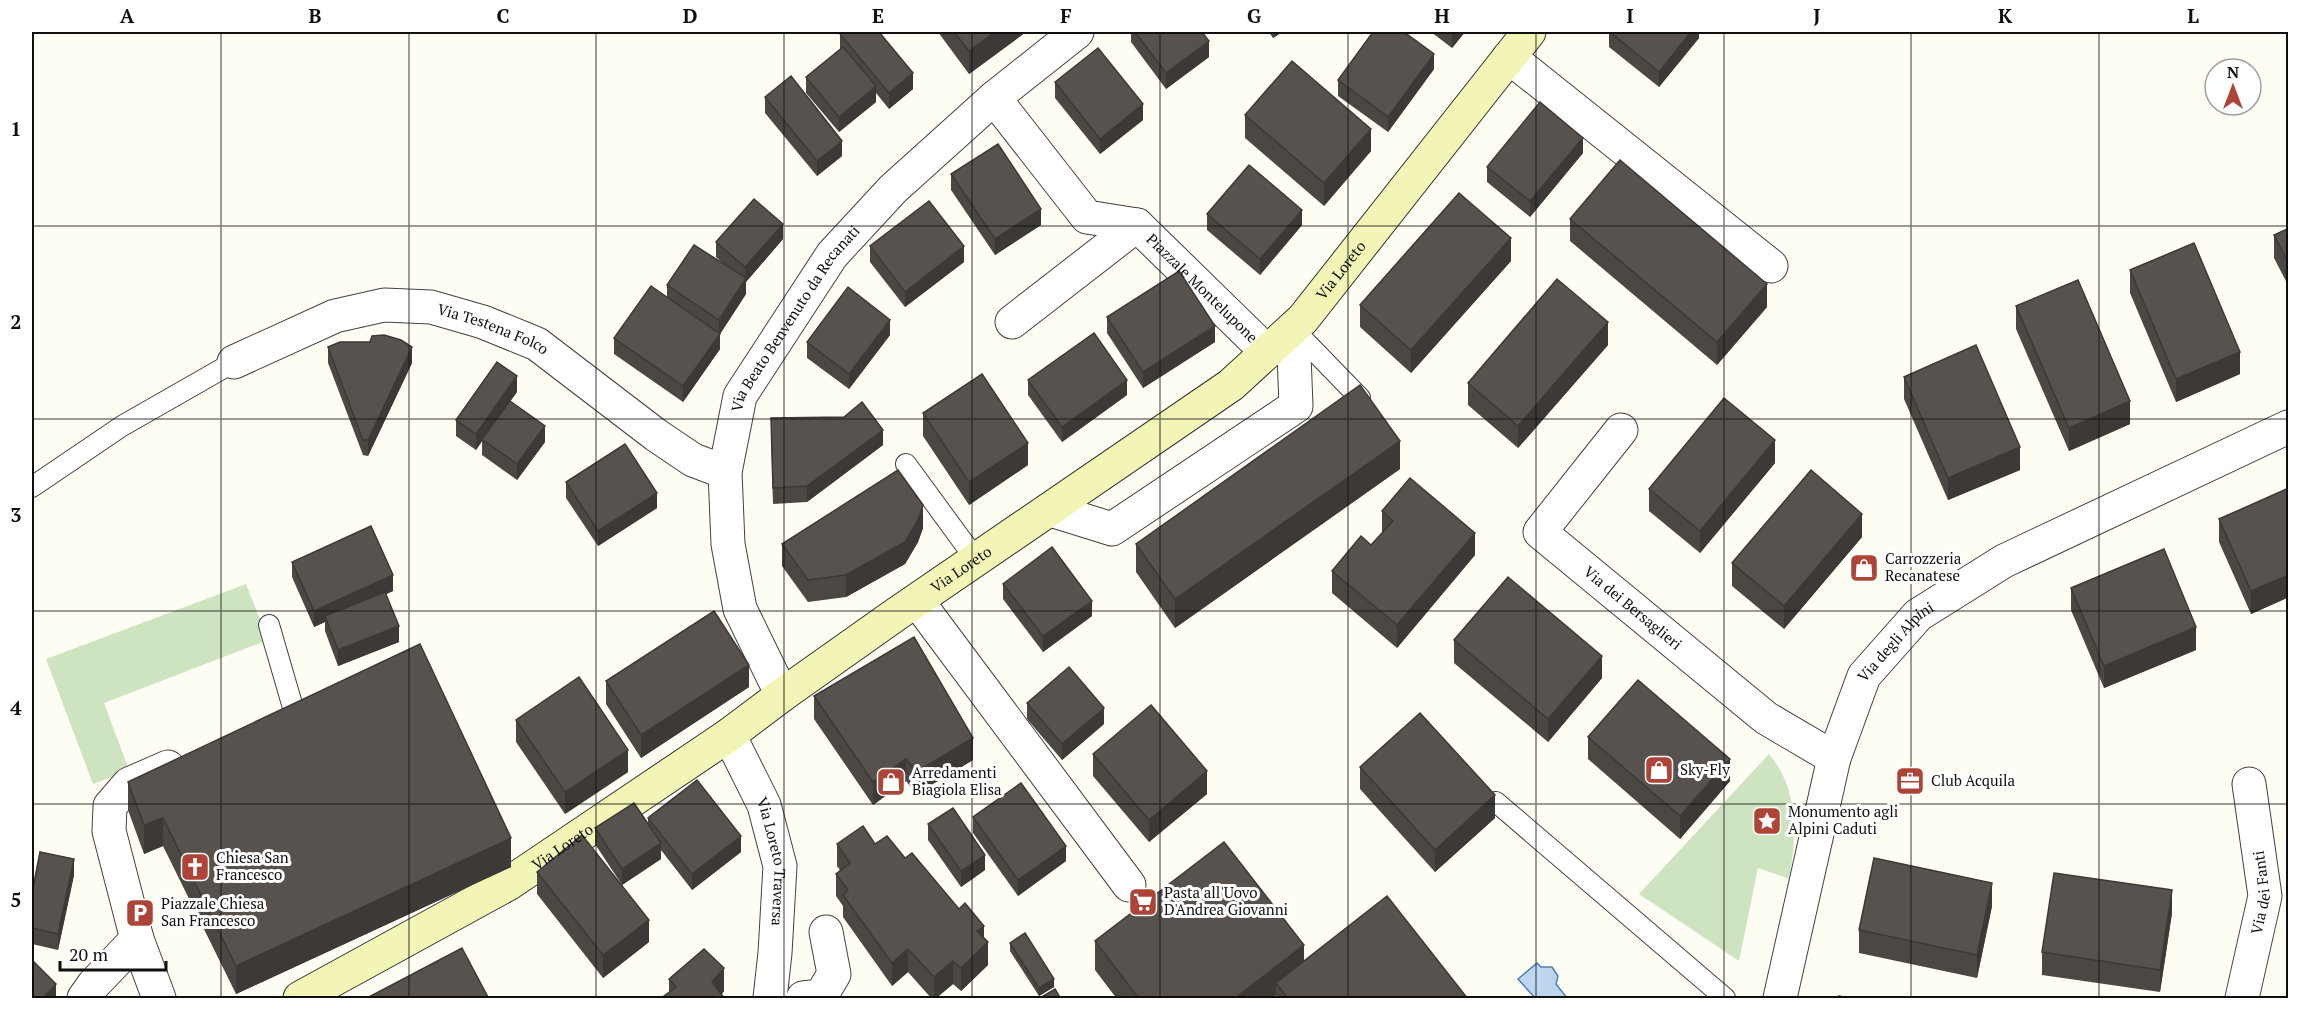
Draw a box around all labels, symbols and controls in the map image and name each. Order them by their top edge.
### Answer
text: A [120,2,135,29]
text: B [309,2,322,29]
text: C [496,2,510,29]
text: D [683,2,697,29]
text: E [872,2,884,29]
text: F [1060,2,1072,29]
text: G [1247,2,1261,29]
text: H [1434,2,1450,29]
text: I [1626,2,1634,29]
text: J [1813,2,1821,29]
text: K [1998,2,2013,29]
text: L [2187,2,2199,29]
north arrow [2203,57,2263,117]
text: N [2227,61,2239,83]
text: 1 [10,115,22,142]
street label: Via Beato Benvenuto da Recanati [726,220,864,413]
street label: Piazzale Montelupone [1143,229,1263,347]
street label: Via Loreto [1311,236,1370,304]
street label: Via Testena Folco [435,298,553,359]
text: 2 [10,308,22,335]
text: 3 [10,501,22,528]
street label: Via Loreto [926,541,995,597]
place label: Carrozzeria Recanatese [1885,548,1962,585]
shop icon: Carrozzeria Recanatese [1848,552,1880,584]
street label: Via dei Bersaglieri [1580,561,1686,654]
street label: Via degli Alpini [1852,597,1937,686]
text: 4 [10,694,22,721]
shop icon: Sky-Fly [1643,754,1675,786]
place label: Sky-Fly [1680,759,1730,779]
place label: Arredamenti Biagiola Elisa [912,762,1002,799]
office icon: Club Acquila [1894,765,1926,797]
shop icon: Arredamenti Biagiola Elisa [875,766,907,798]
place label: Club Acquila [1931,770,2016,790]
street label: Via Loreto Traversa [753,793,791,927]
place label: Monumento agli Alpini Caduti [1788,801,1898,838]
place icon: Monumento agli Alpini Caduti [1751,805,1783,837]
street label: Via Loreto [527,819,597,874]
place label: Chiesa San Francesco [216,847,289,884]
street label: Via dei Fanti [2246,849,2274,936]
church icon: Chiesa San Francesco [179,851,211,883]
place label: Pasta all'Uovo D'Andrea Giovanni [1164,882,1288,919]
text: 5 [10,886,22,913]
supermarket icon: Pasta all'Uovo D'Andrea Giovanni [1127,886,1159,918]
place label: Piazzale Chiesa San Francesco [161,893,265,930]
parking icon: Piazzale Chiesa San Francesco [124,897,156,929]
scale bar [60,934,166,972]
text: 20 m [69,942,109,966]

